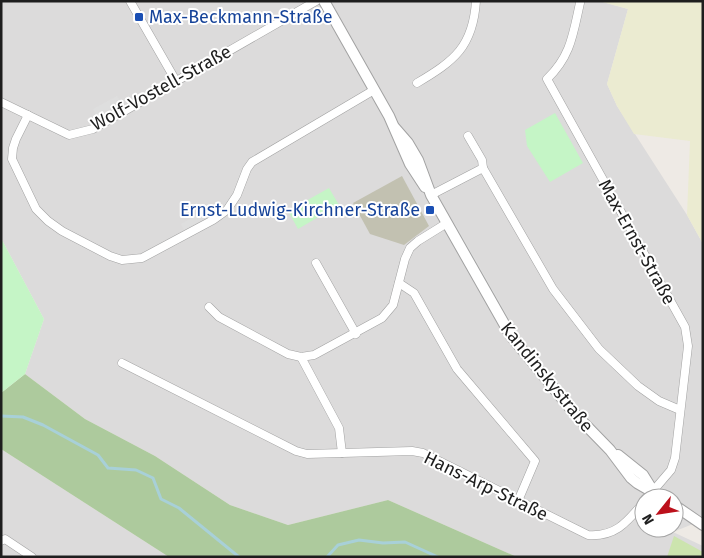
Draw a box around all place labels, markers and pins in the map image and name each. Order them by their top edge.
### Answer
place label: Max-Beckmann-Straße [149,6,332,28]
marker: Max-Beckmann-Straße [133,11,145,23]
place label: Ernst-Ludwig-Kirchner-Straße [180,199,420,221]
marker: Ernst-Ludwig-Kirchner-Straße [424,204,436,216]

